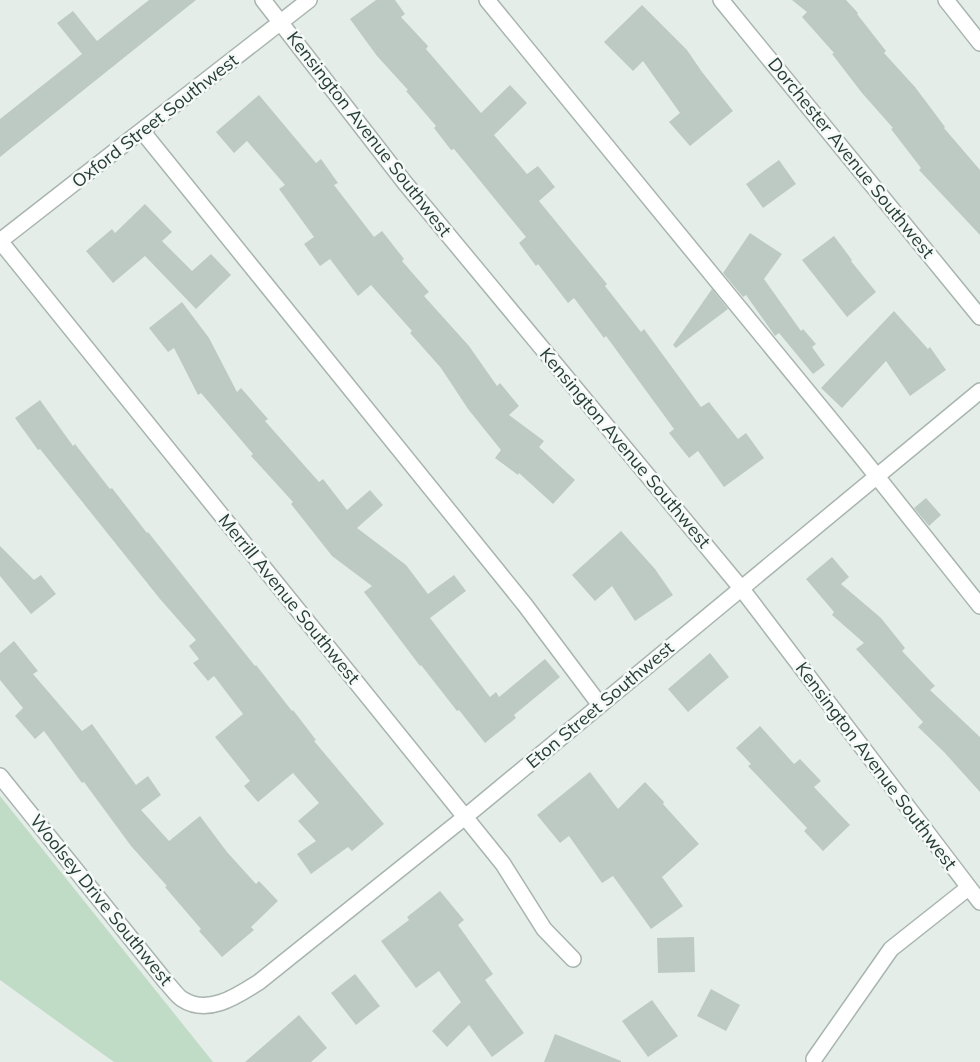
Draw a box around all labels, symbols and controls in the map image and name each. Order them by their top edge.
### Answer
street label: Kensington Avenue Southwest [282,26,457,241]
street label: Oxford Street Southwest [67,48,243,193]
street label: Dorchester Avenue Southwest [763,53,940,263]
street label: Kensington Avenue Southwest [535,343,716,553]
street label: Merrill Avenue Southwest [214,509,365,688]
street label: Eton Street Southwest [521,636,678,773]
street label: Kensington Avenue Southwest [791,657,962,874]
street label: Woolsey Drive Southwest [25,809,178,990]

